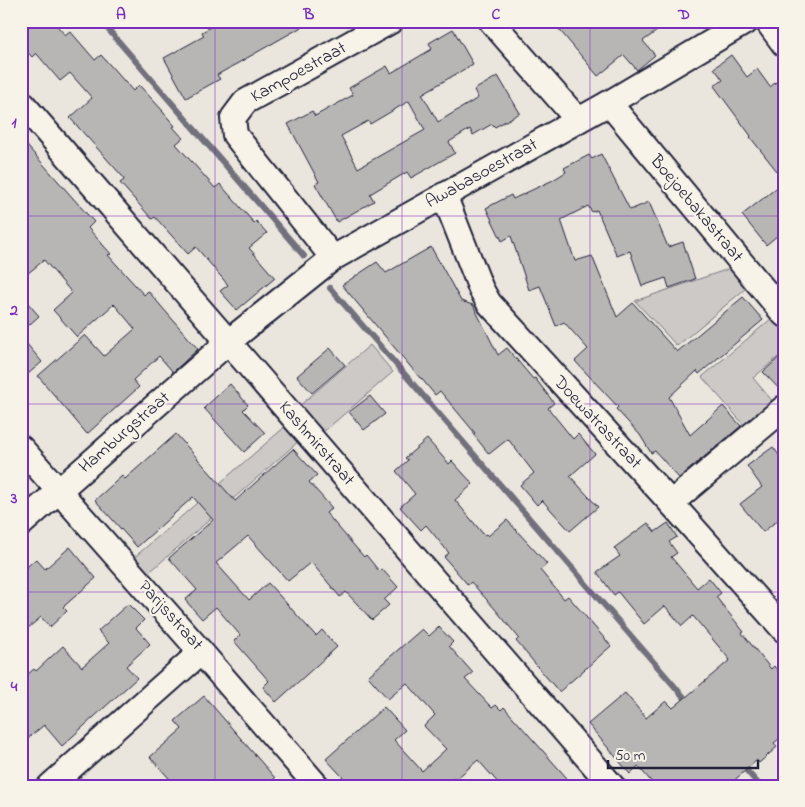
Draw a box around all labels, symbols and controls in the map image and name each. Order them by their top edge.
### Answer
text: A [116,3,126,27]
text: B [303,3,315,27]
text: C [492,3,501,27]
text: D [677,3,690,27]
street label: Kampoestraat [246,36,352,110]
text: 1 [11,111,17,135]
street label: Awabasoestraat [421,132,543,216]
street label: Boejoebakastraat [642,149,749,269]
text: 2 [9,299,18,323]
street label: Doewatrastraat [546,370,647,476]
street label: Hamburgstraat [74,386,177,481]
street label: Kashmirstraat [272,396,360,492]
text: 3 [10,487,18,511]
street label: Parijsstraat [131,575,209,657]
text: 4 [10,675,18,699]
scale bar [608,737,758,769]
text: 50 m [615,745,646,767]

